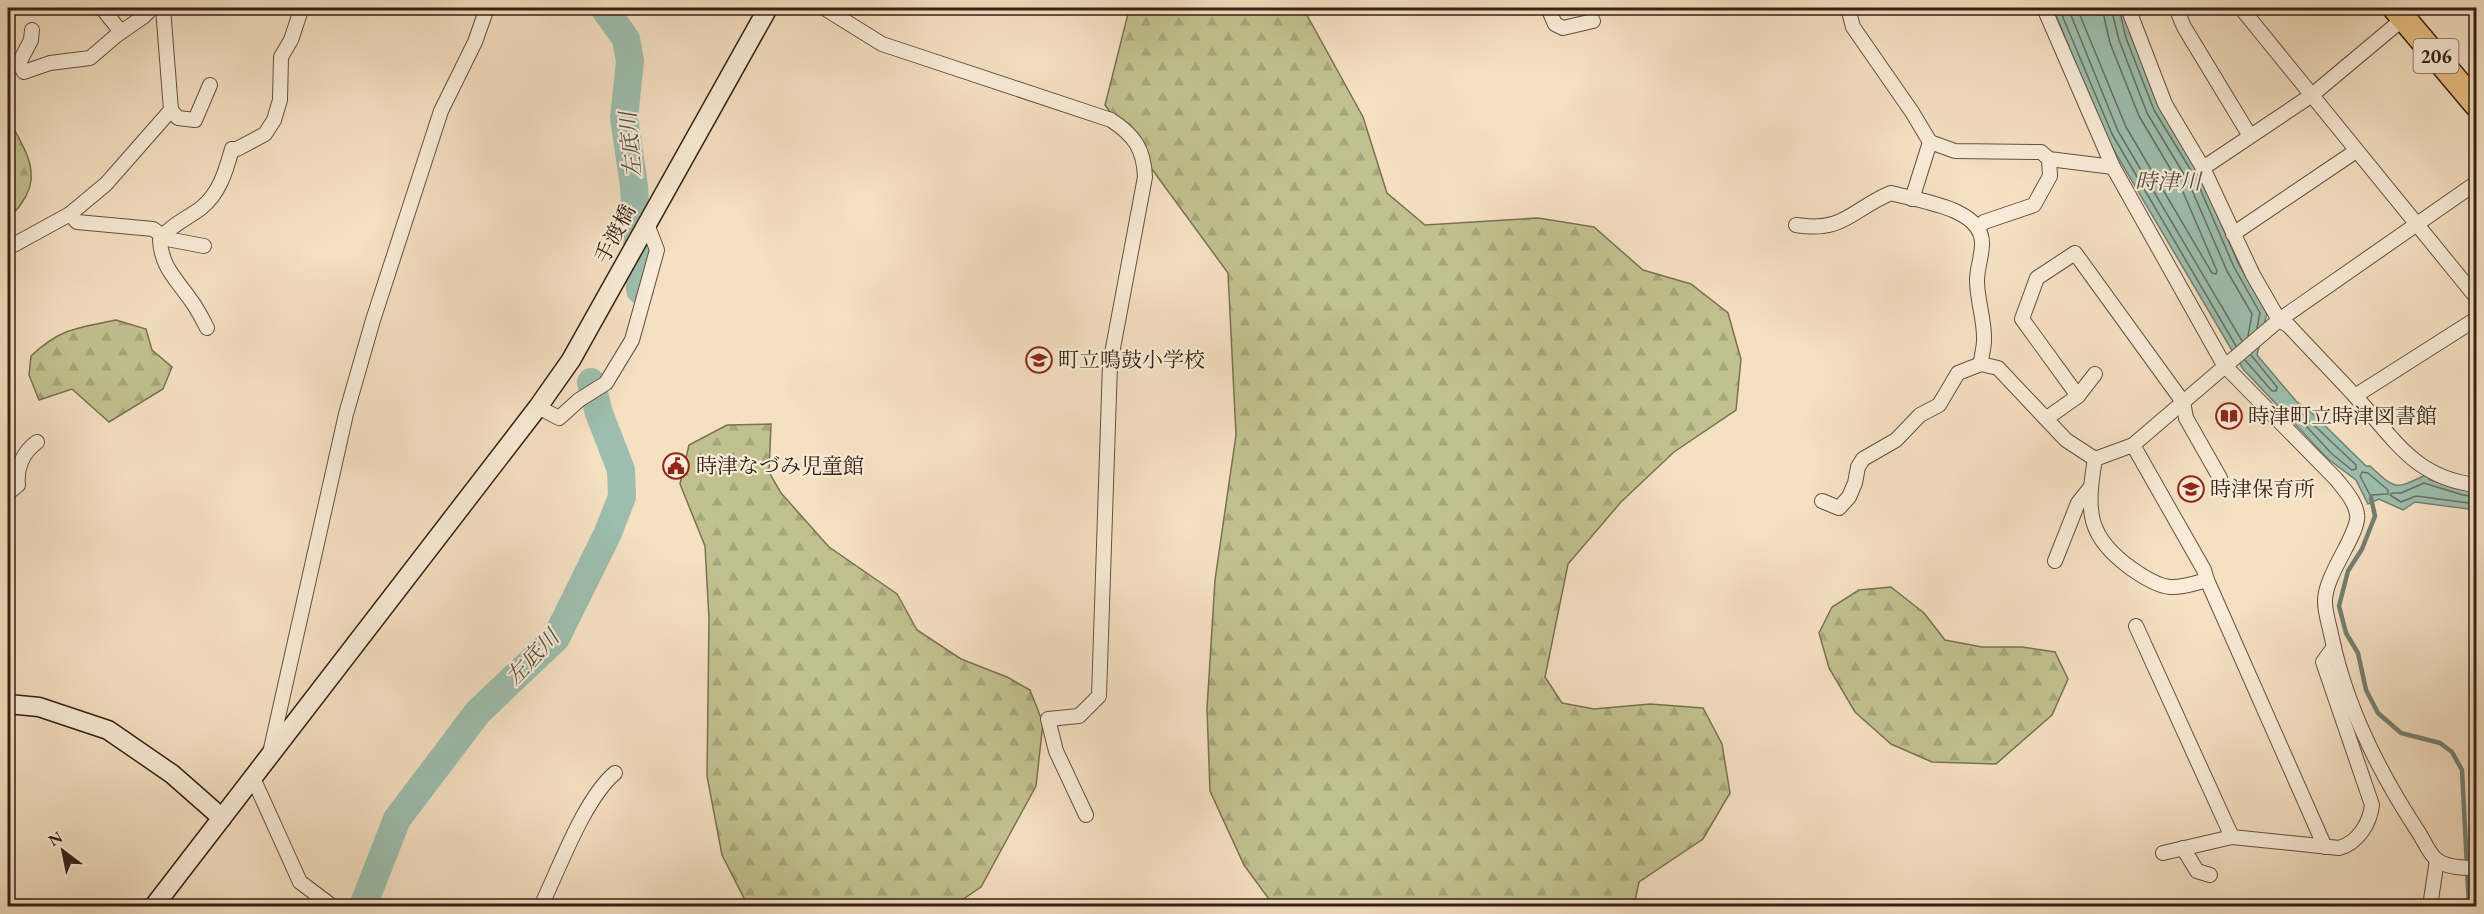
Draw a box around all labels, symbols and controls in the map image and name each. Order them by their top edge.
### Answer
road number: 206 [2414,39,2458,73]
water label: 左底川 [613,109,648,179]
water label: 時津川 [2135,167,2203,196]
street label: 手渡橋 [588,200,641,268]
school or university icon: 町立鳴鼓小学校 [1024,345,1054,375]
place label: 町立鳴鼓小学校 [1058,346,1205,373]
library icon: 時津町立時津図書館 [2214,401,2244,431]
place label: 時津町立時津図書館 [2248,402,2437,429]
public building icon: 時津なづみ児童館 [661,451,691,481]
place label: 時津なづみ児童館 [696,452,864,479]
school or university icon: 時津保育所 [2176,474,2206,504]
place label: 時津保育所 [2210,475,2315,502]
water label: 左底川 [499,622,567,691]
north arrow [33,821,93,881]
text: N [44,826,66,851]

